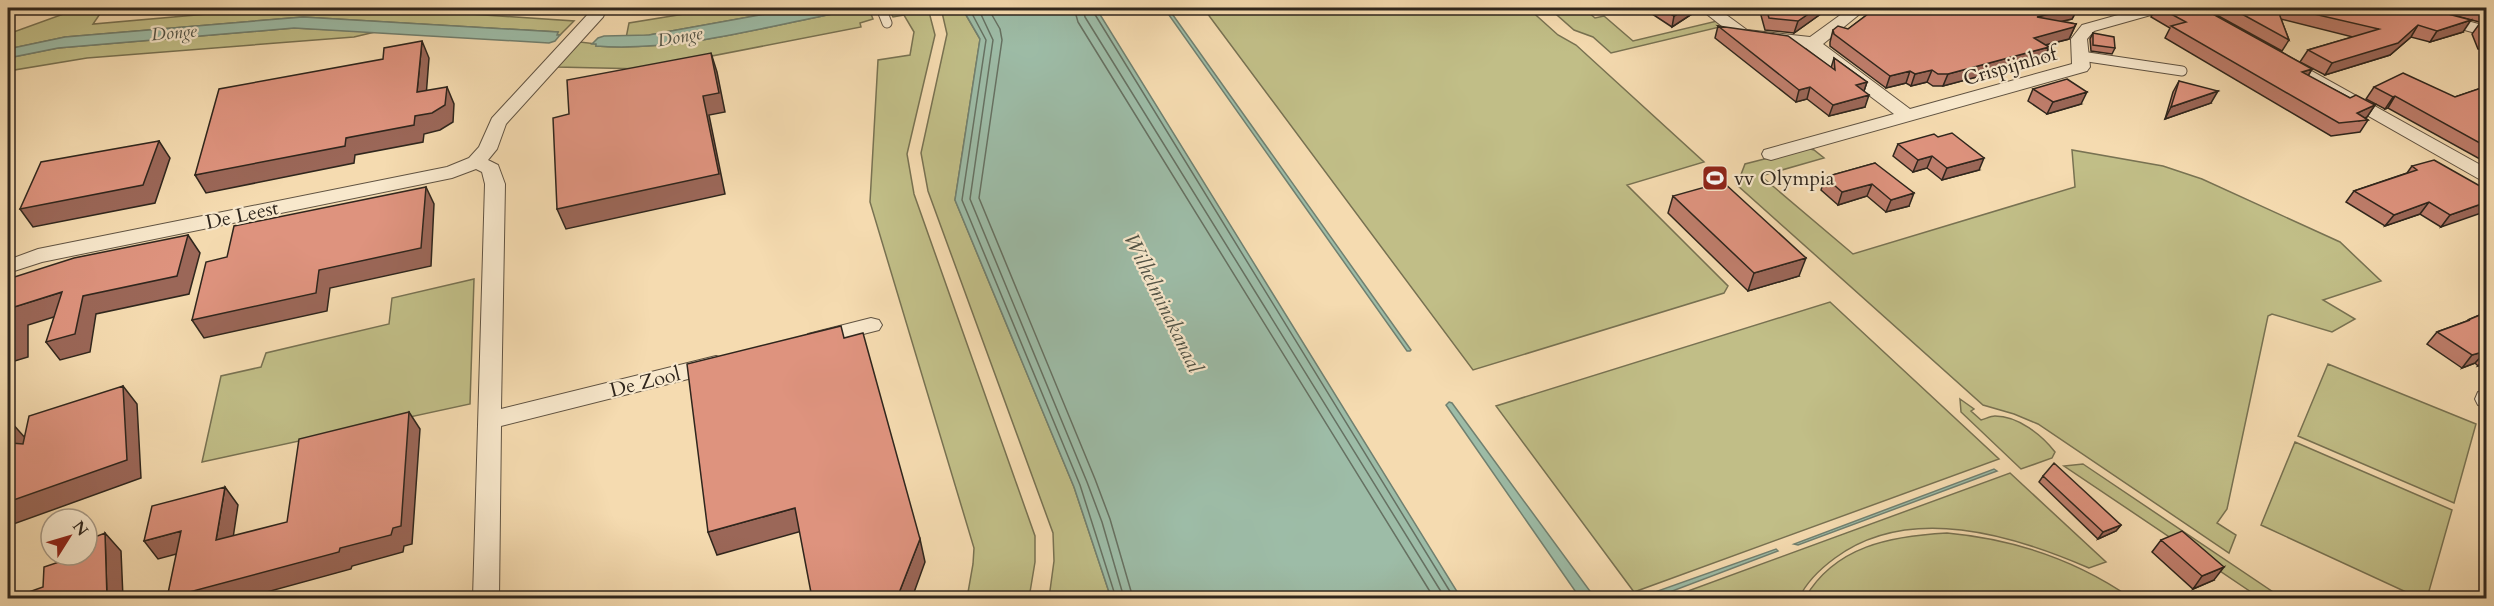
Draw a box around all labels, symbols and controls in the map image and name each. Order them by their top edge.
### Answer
water label: Donge [150,18,199,47]
water label: Donge [655,21,706,53]
street label: Crispijnhof [1960,39,2063,92]
sports icon: vv Olympia [1700,163,1730,193]
place label: vv Olympia [1734,165,1835,192]
street label: De Leest [203,194,282,236]
water label: Wilhelminakanaal [1117,228,1210,379]
street label: De Zool [607,360,683,404]
north arrow [39,507,99,567]
text: N [67,516,93,541]

